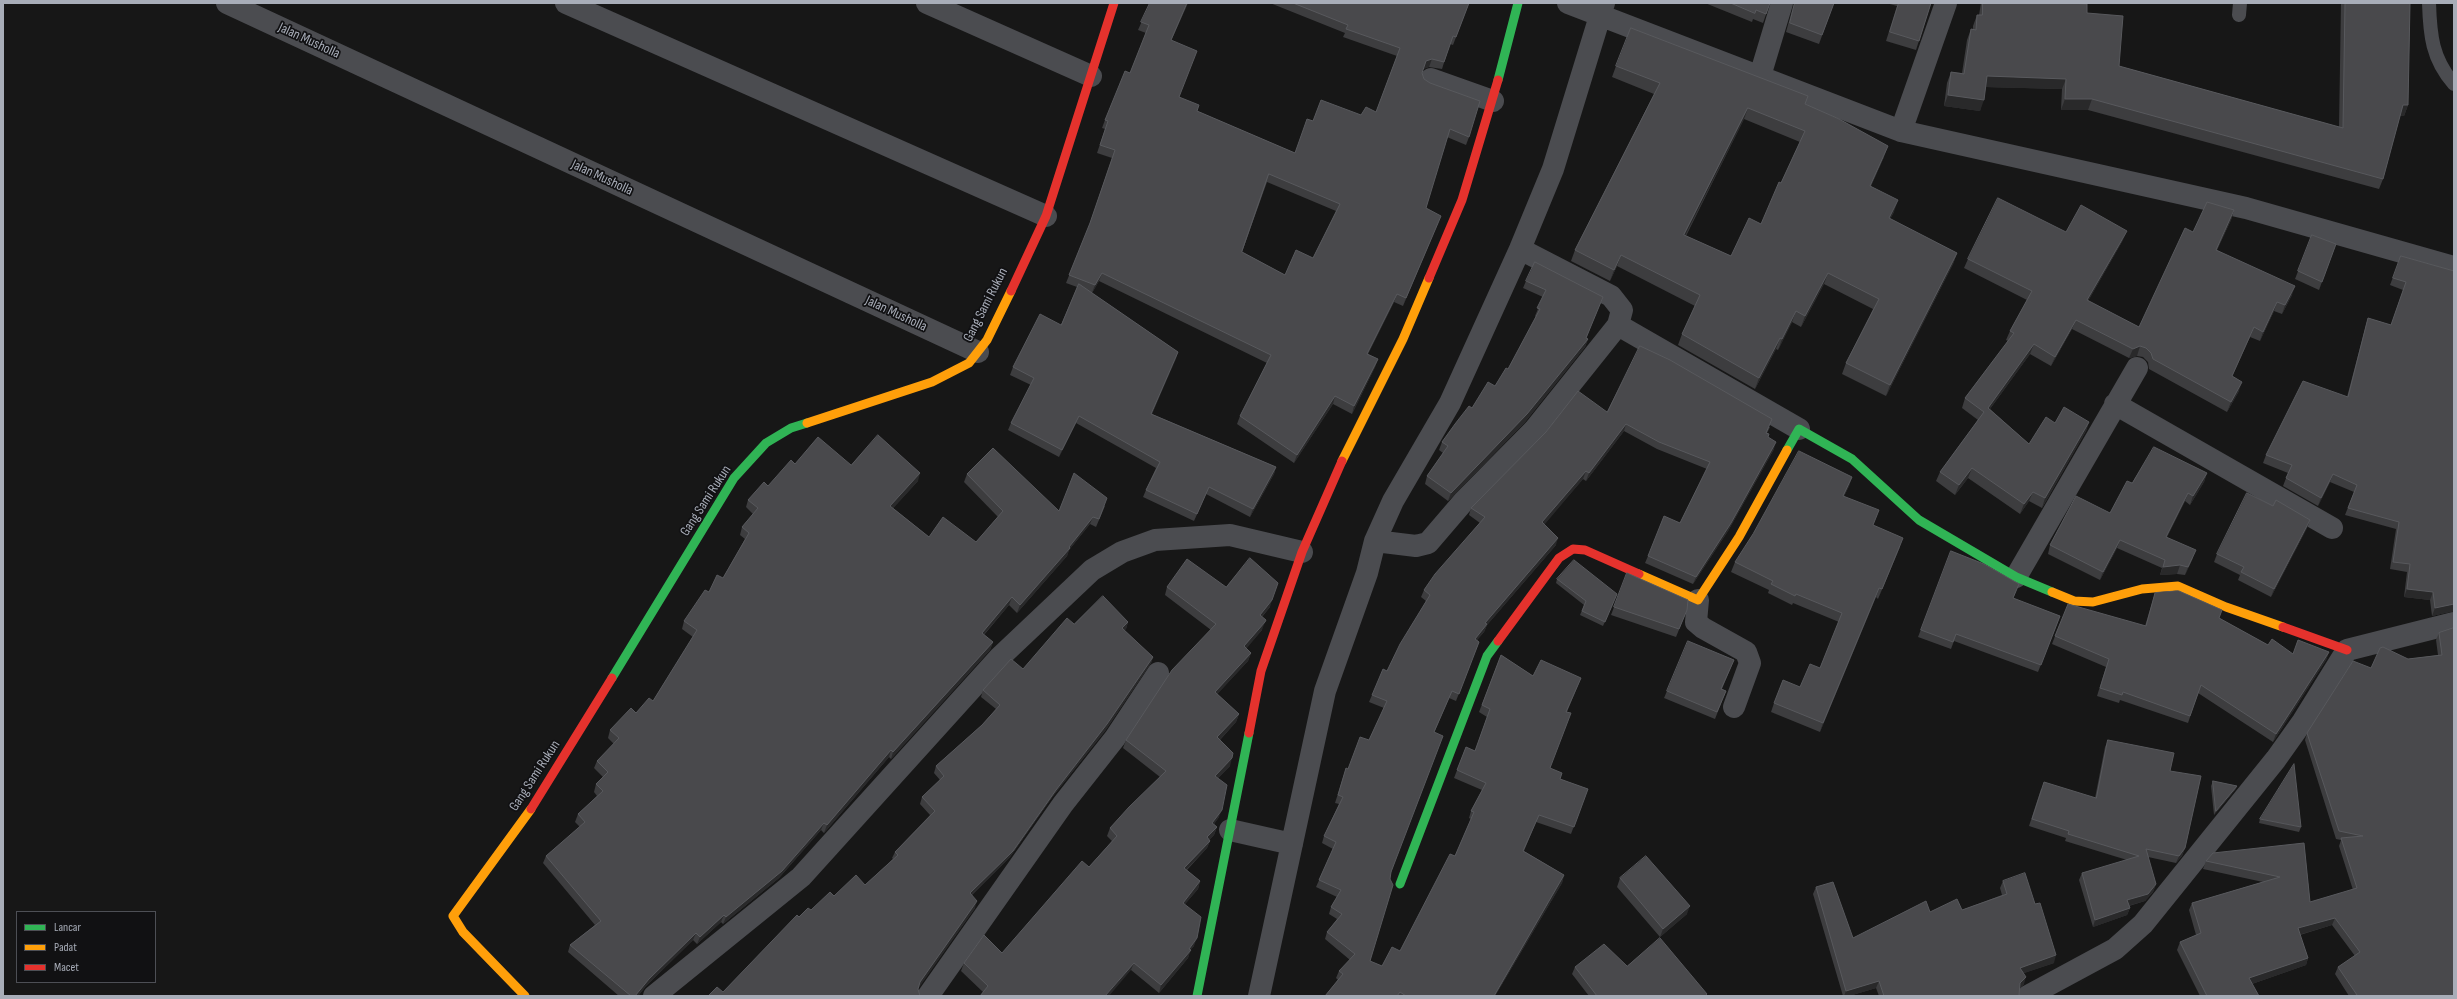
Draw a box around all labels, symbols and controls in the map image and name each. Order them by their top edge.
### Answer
street label: Jalan Musholla [276,19,342,63]
street label: Jalan Musholla [569,156,635,200]
street label: Gang Sami Rukun [960,265,1012,345]
street label: Jalan Musholla [863,292,929,336]
street label: Gang Sami Rukun [677,463,735,539]
street label: Gang Sami Rukun [506,738,564,814]
legend [16,911,156,983]
text: Lancar [54,920,81,935]
text: Padat [54,940,77,955]
text: Macet [54,960,79,975]

